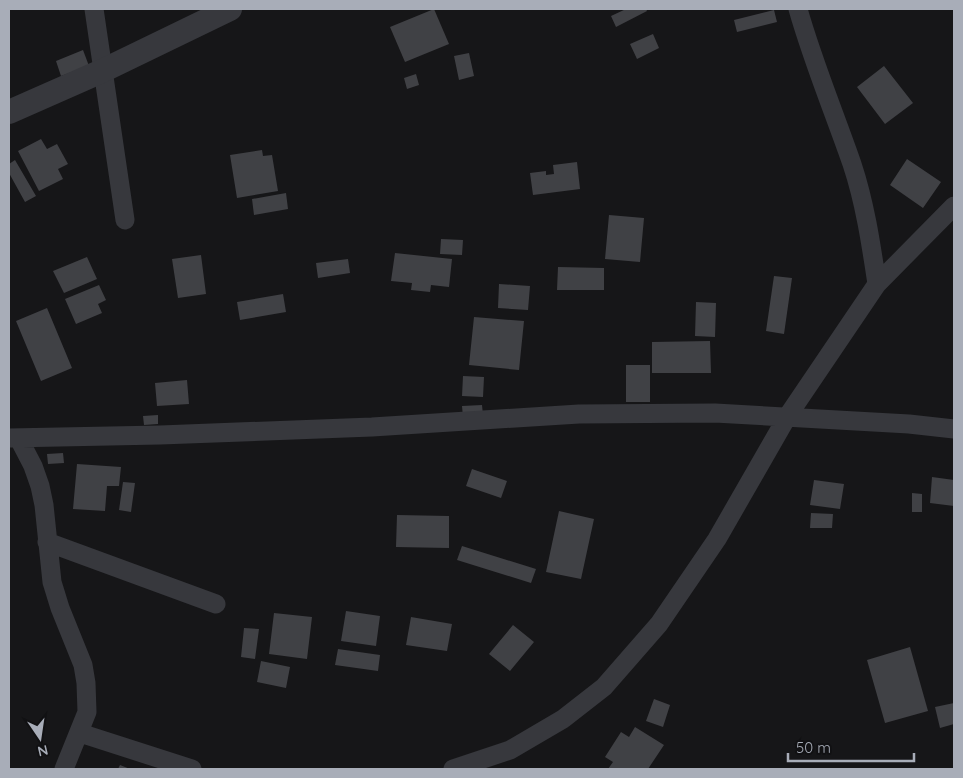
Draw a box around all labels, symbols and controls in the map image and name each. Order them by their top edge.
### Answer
north arrow [15,713,65,763]
scale bar [788,730,914,762]
text: 50 m [796,738,831,757]
text: N [36,741,50,761]

